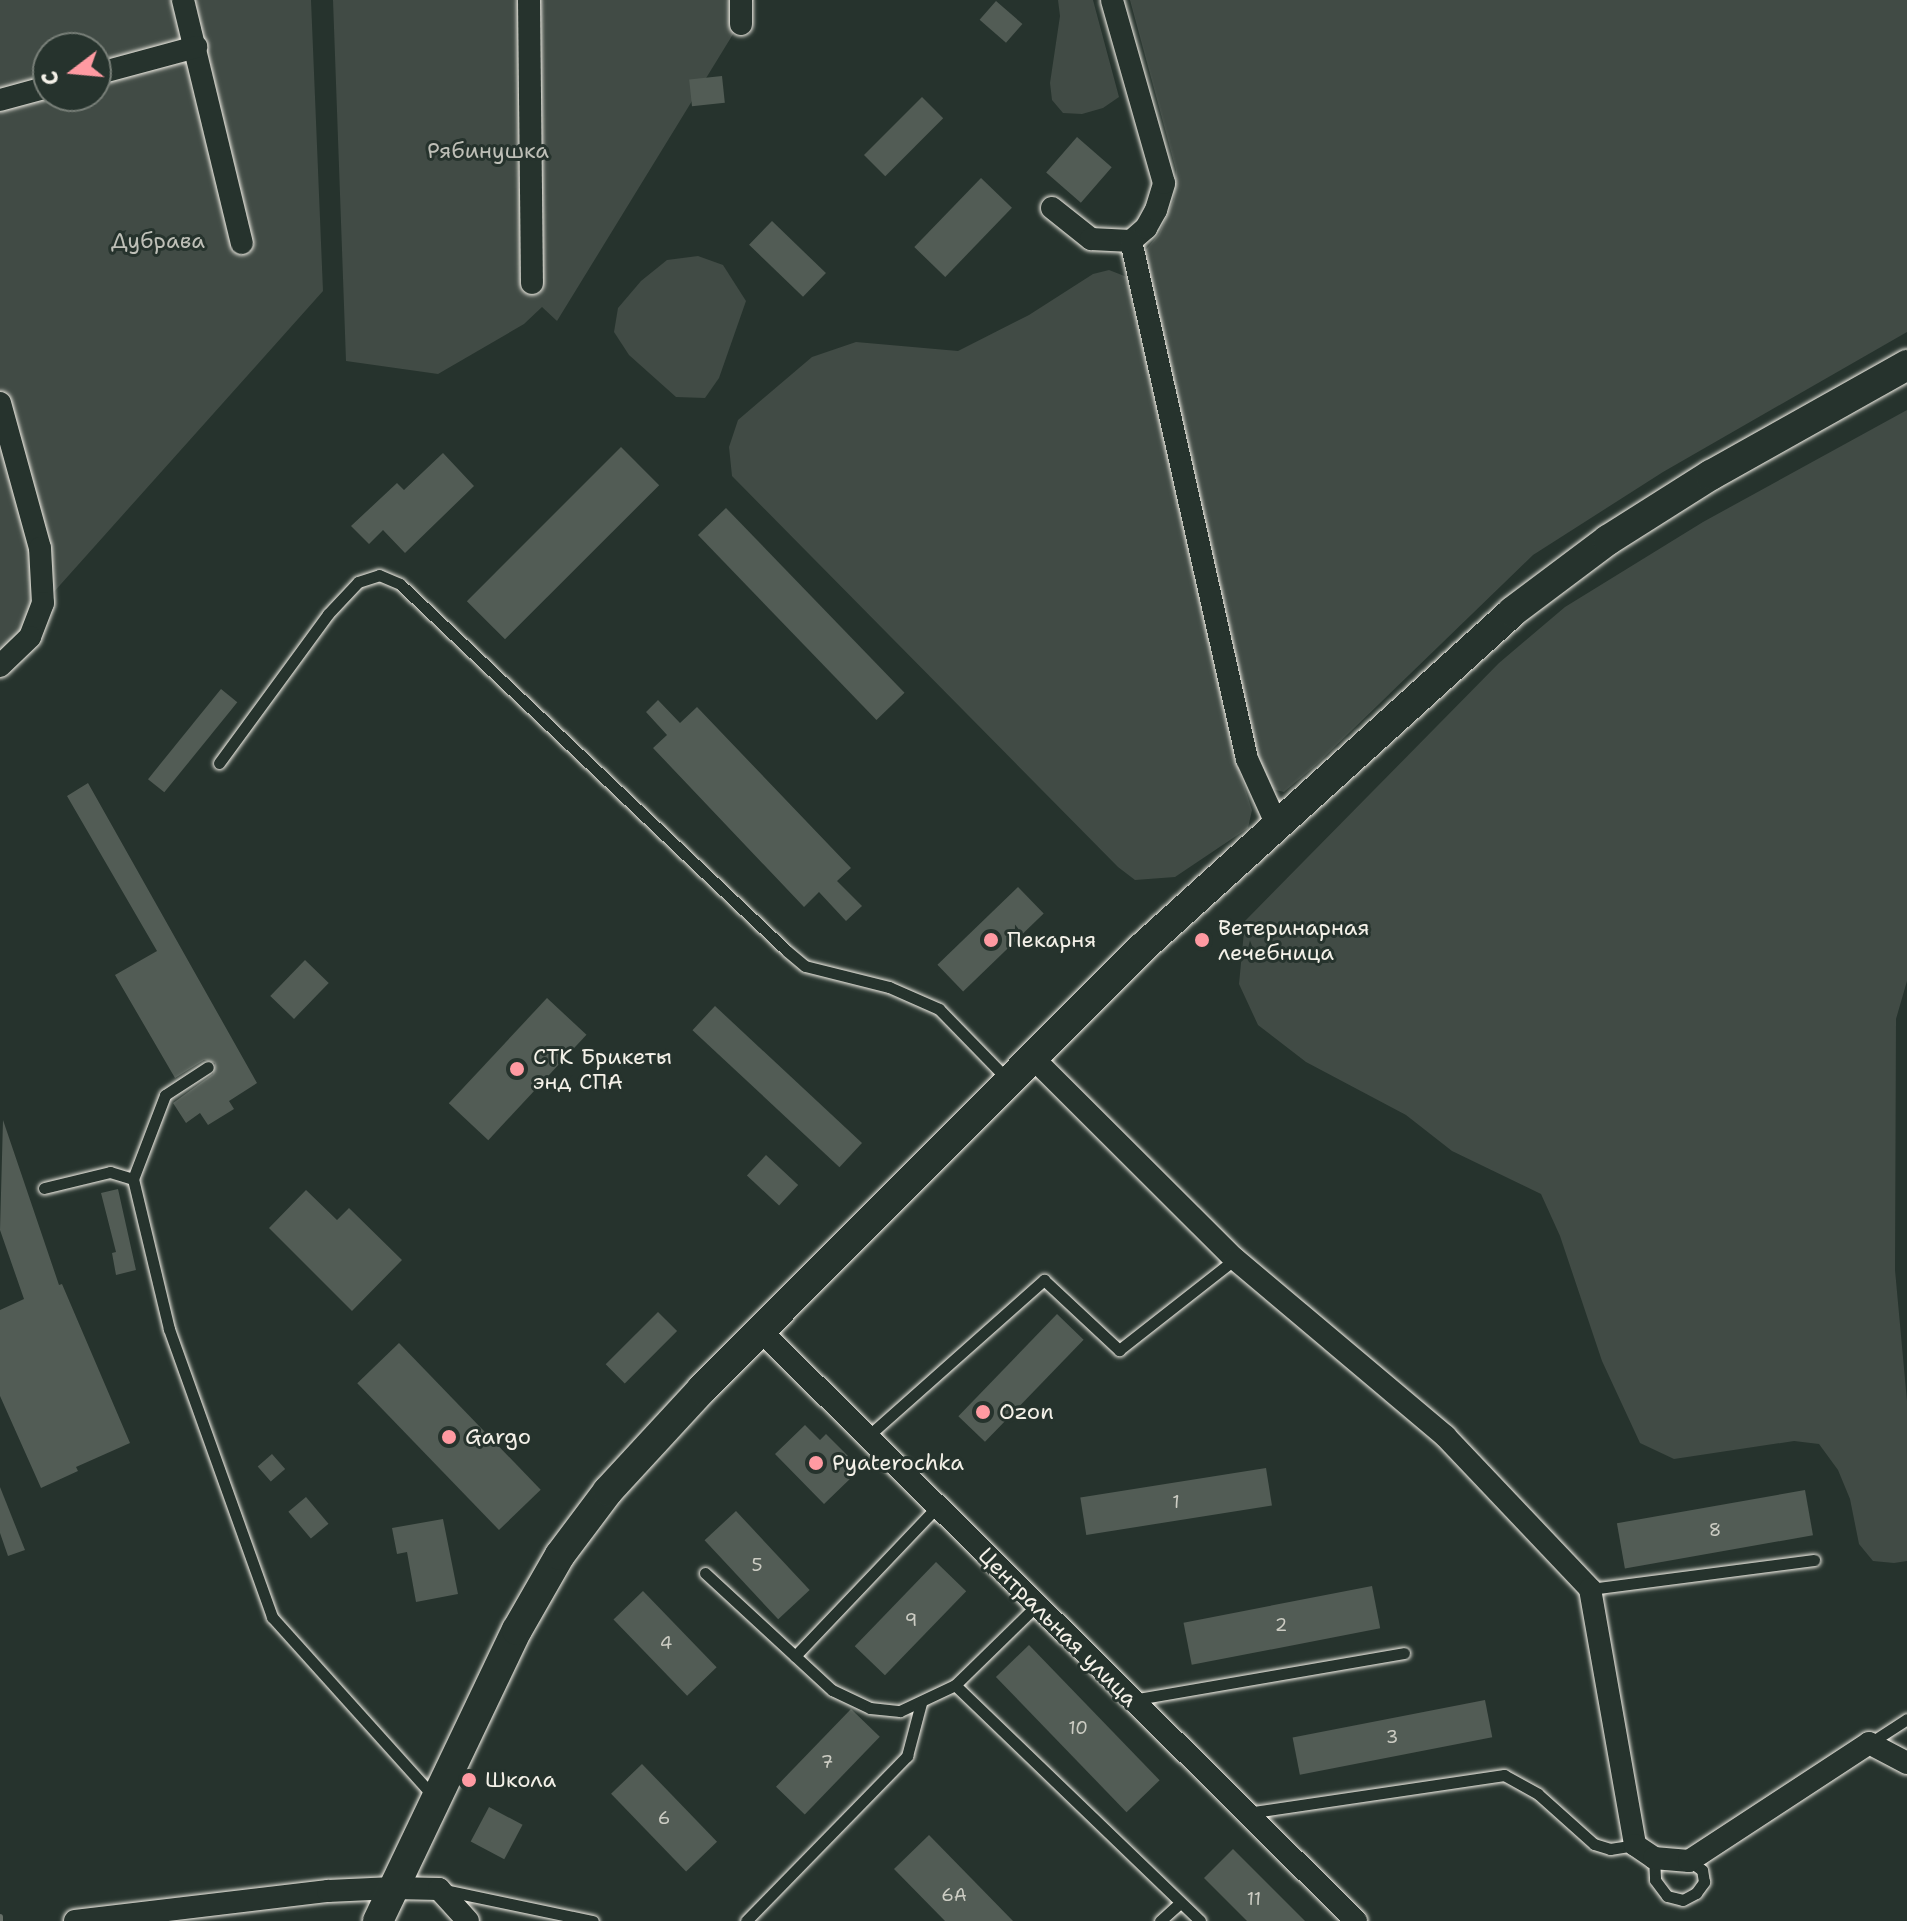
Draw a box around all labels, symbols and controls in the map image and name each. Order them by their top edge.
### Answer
north arrow [32,32,112,112]
text: С [35,68,66,89]
park label: Рябинушка [427,138,549,164]
park label: Дубрава [111,228,205,254]
place label: Ветеринарная лечебница [1218,914,1370,966]
place label: Пекарня [1007,927,1096,953]
marker: Пекарня [982,931,1000,949]
marker: Ветеринарная лечебница [1193,931,1211,949]
place label: СТК Брикеты энд СПА [533,1043,672,1094]
marker: СТК Брикеты энд СПА [508,1060,526,1078]
place label: Ozon [999,1399,1054,1425]
marker: Ozon [974,1403,992,1421]
place label: Gargo [465,1424,531,1450]
marker: Gargo [440,1428,458,1446]
place label: Pyaterochka [832,1450,964,1476]
marker: Pyaterochka [807,1454,825,1472]
house number: 1 [1172,1491,1180,1513]
house number: 8 [1709,1519,1721,1541]
street label: Центральная улица [973,1542,1143,1712]
house number: 5 [751,1554,763,1576]
house number: 9 [905,1609,917,1631]
house number: 2 [1275,1614,1287,1636]
house number: 4 [660,1632,672,1654]
house number: 10 [1068,1717,1088,1739]
house number: 3 [1386,1726,1398,1748]
house number: 7 [821,1751,833,1773]
place label: Школа [485,1767,556,1793]
marker: Школа [460,1771,478,1789]
house number: 6 [658,1807,670,1829]
house number: 6А [941,1884,967,1906]
house number: 11 [1247,1888,1261,1910]

